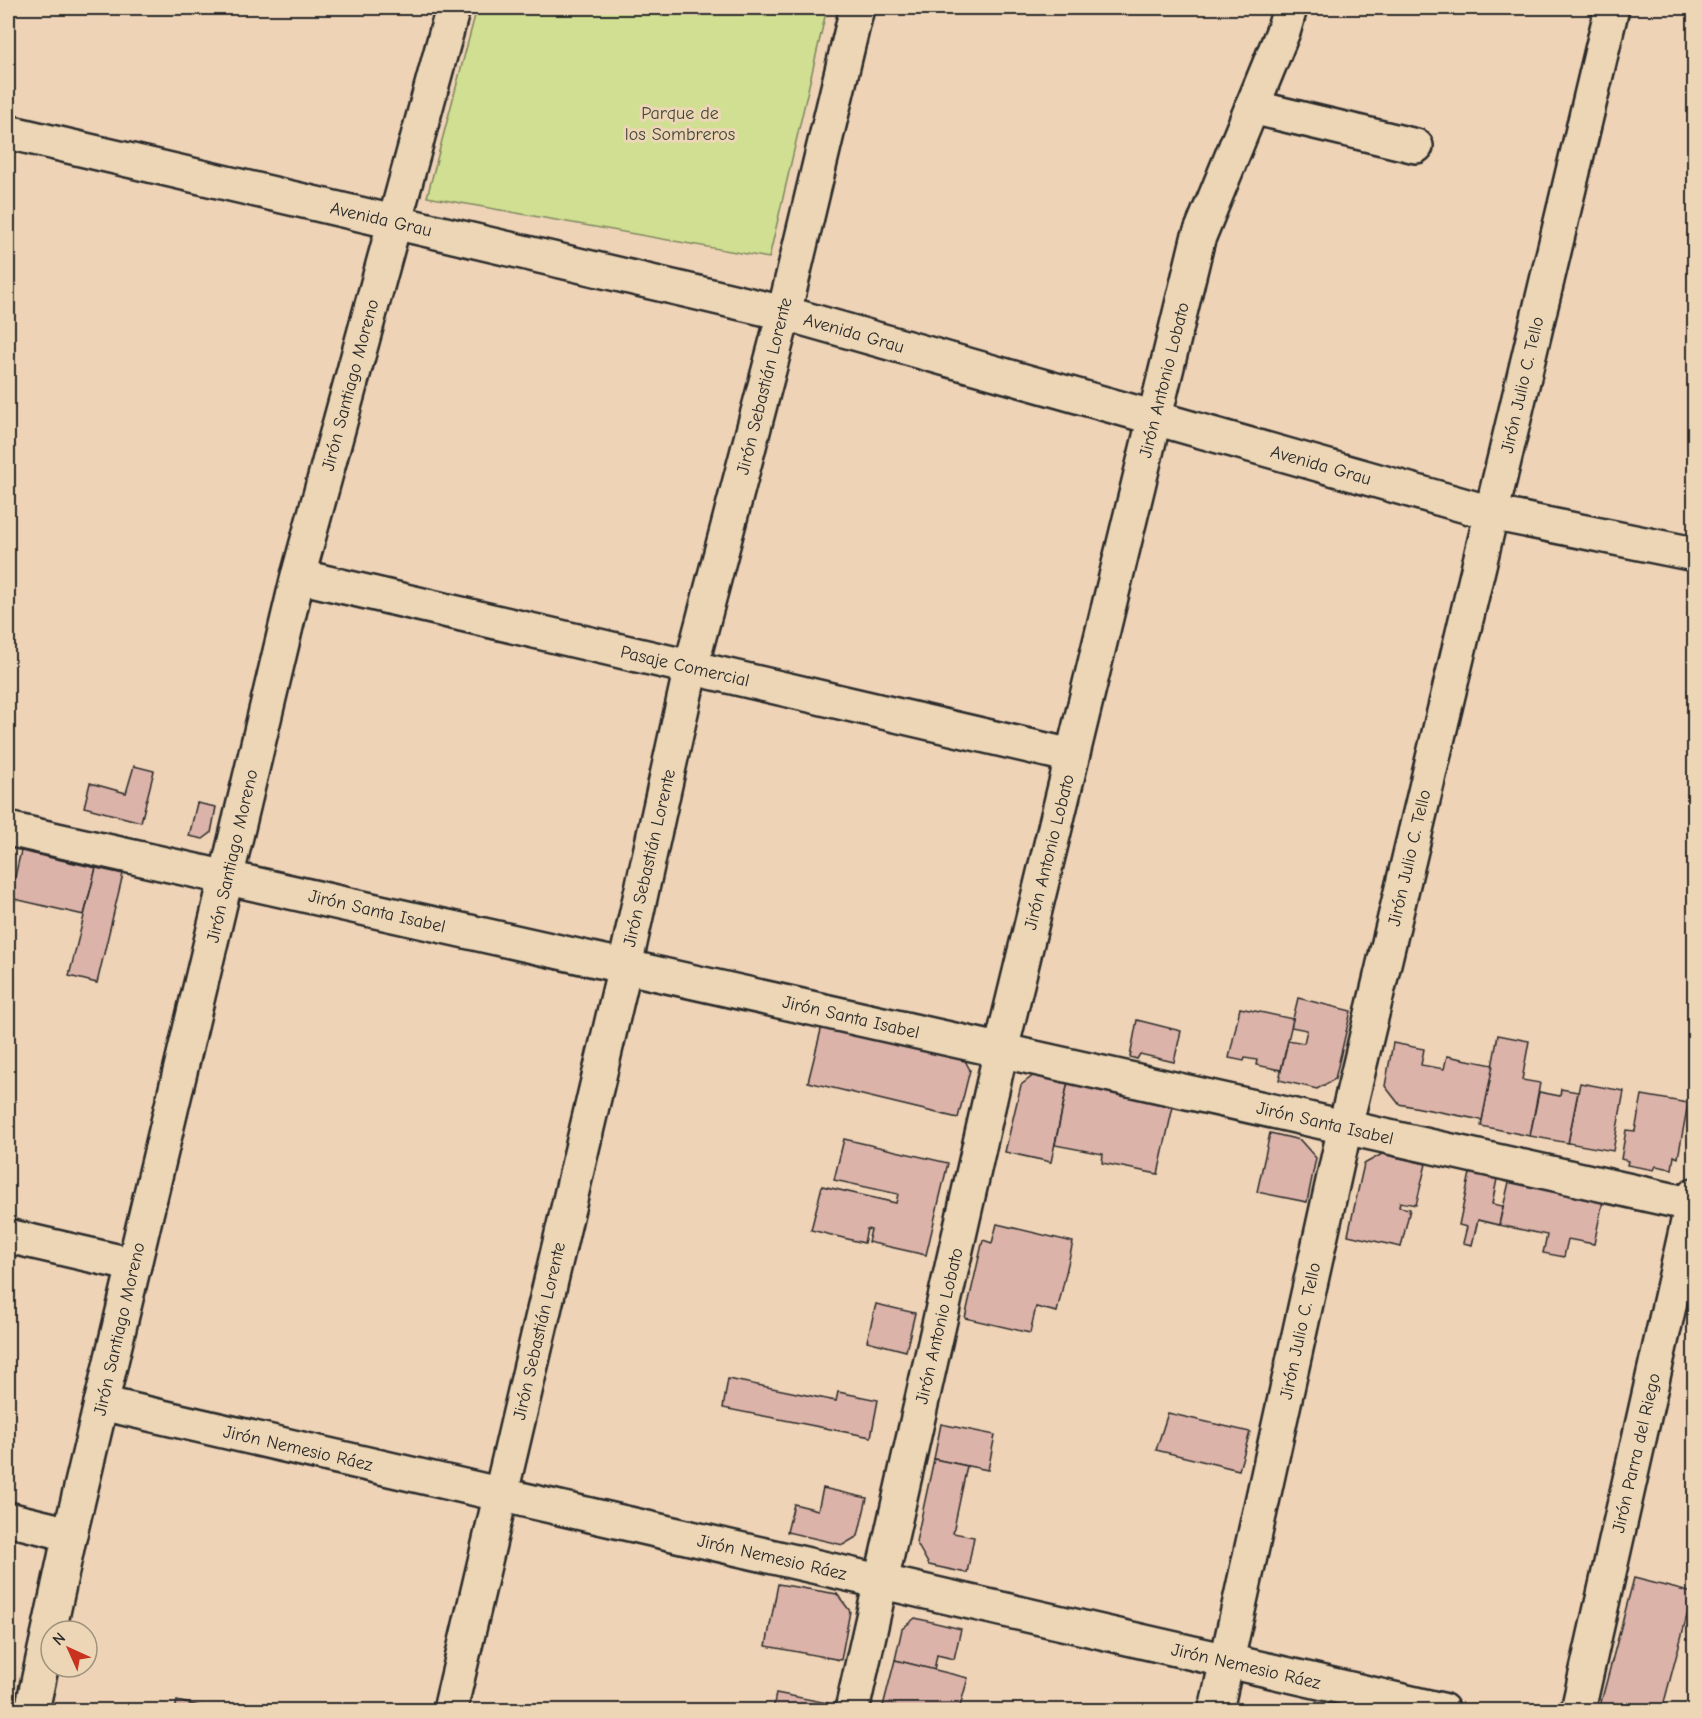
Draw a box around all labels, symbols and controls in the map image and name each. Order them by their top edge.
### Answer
park label: Parque de los Sombreros [625,103,735,145]
street label: Avenida Grau [328,198,434,241]
street label: Jirón Sebastián Lorente [732,295,797,477]
street label: Jirón Santiago Moreno [317,297,384,473]
street label: Jirón Antonio Lobato [1135,300,1194,460]
street label: Avenida Grau [801,309,907,358]
street label: Jirón Julio C. Tello [1497,315,1548,455]
street label: Avenida Grau [1268,441,1374,490]
street label: Pasaje Comercial [618,641,751,692]
street label: Jirón Santiago Moreno [202,767,263,945]
street label: Jirón Sebastián Lorente [619,767,680,949]
street label: Jirón Antonio Lobato [1020,772,1079,932]
street label: Jirón Julio C. Tello [1384,788,1435,928]
street label: Jirón Santa Isabel [306,886,447,937]
street label: Jirón Santa Isabel [780,992,921,1043]
street label: Jirón Santa Isabel [1254,1098,1395,1149]
street label: Jirón Santiago Moreno [89,1240,150,1418]
street label: Jirón Sebastián Lorente [509,1240,570,1422]
street label: Jirón Antonio Lobato [911,1246,968,1406]
street label: Jirón Julio C. Tello [1276,1261,1325,1402]
street label: Jirón Parra del Riego [1608,1371,1665,1535]
street label: Jirón Nemesio Ráez [221,1421,375,1476]
street label: Jirón Nemesio Ráez [695,1530,849,1585]
north arrow [39,1619,99,1679]
text: N [49,1629,69,1649]
street label: Jirón Nemesio Ráez [1169,1639,1323,1694]

